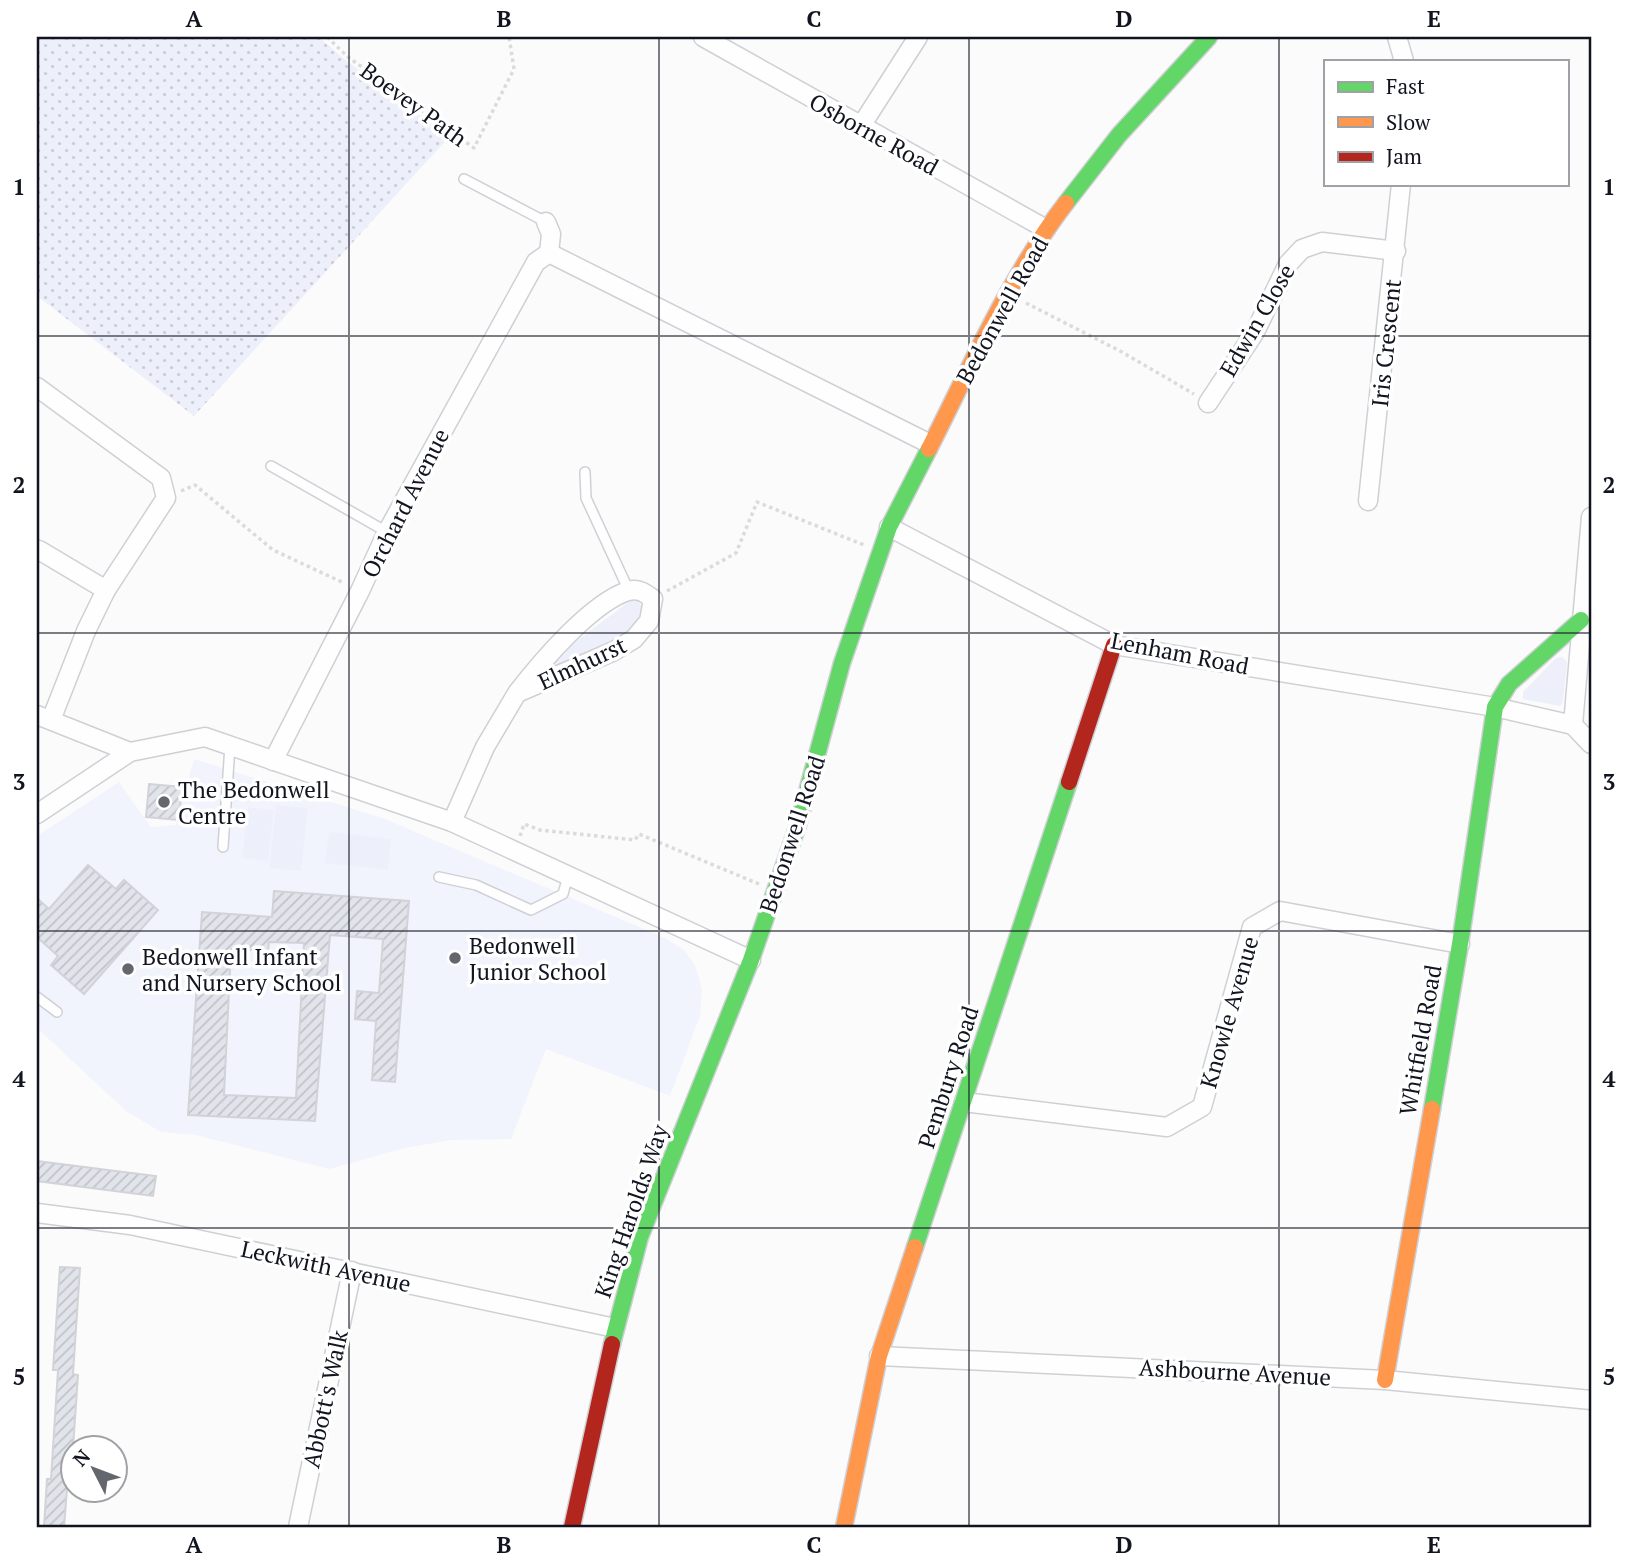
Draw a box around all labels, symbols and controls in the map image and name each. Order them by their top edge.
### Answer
text: A [186,3,203,34]
text: B [497,3,512,34]
text: C [807,3,822,34]
text: D [1116,3,1133,34]
text: E [1427,3,1441,34]
street label: Boevey Path [354,55,474,154]
legend [1324,60,1568,186]
text: Fast [1386,72,1425,100]
street label: Osborne Road [804,86,944,182]
text: Slow [1386,108,1431,136]
text: Jam [1386,142,1422,170]
text: 1 [13,171,26,202]
text: 1 [1603,171,1616,202]
street label: Bedonwell Road [949,231,1055,389]
street label: Edwin Close [1212,258,1302,382]
street label: Iris Crescent [1364,277,1408,409]
street label: Orchard Avenue [354,423,456,583]
text: 2 [13,469,26,500]
text: 2 [1603,469,1616,500]
street label: Lenham Road [1108,624,1252,682]
street label: Elmhurst [533,629,632,697]
street label: Bedonwell Road [752,751,832,917]
text: 3 [13,766,26,797]
text: 3 [1603,766,1616,797]
place label: The Bedonwell Centre [178,774,330,831]
marker: The Bedonwell Centre [156,794,172,810]
place label: Bedonwell Junior School [469,930,607,987]
street label: Knowle Avenue [1193,932,1265,1092]
place label: Bedonwell Infant and Nursery School [142,941,341,998]
marker: Bedonwell Junior School [447,950,463,966]
marker: Bedonwell Infant and Nursery School [120,961,136,977]
street label: Whitfield Road [1392,962,1449,1118]
street label: Pembury Road [910,1002,986,1152]
text: 4 [13,1063,26,1094]
text: 4 [1603,1063,1616,1094]
street label: King Harolds Way [587,1120,675,1302]
street label: Leckwith Avenue [238,1233,414,1299]
street label: Abbott's Walk [295,1327,355,1471]
street label: Ashbourne Avenue [1138,1351,1332,1393]
text: 5 [13,1361,26,1392]
text: 5 [1603,1361,1616,1392]
north arrow [60,1434,130,1504]
text: N [67,1443,96,1471]
text: A [186,1529,203,1560]
text: B [497,1529,512,1560]
text: C [807,1529,822,1560]
text: D [1116,1529,1133,1560]
text: E [1427,1529,1441,1560]

